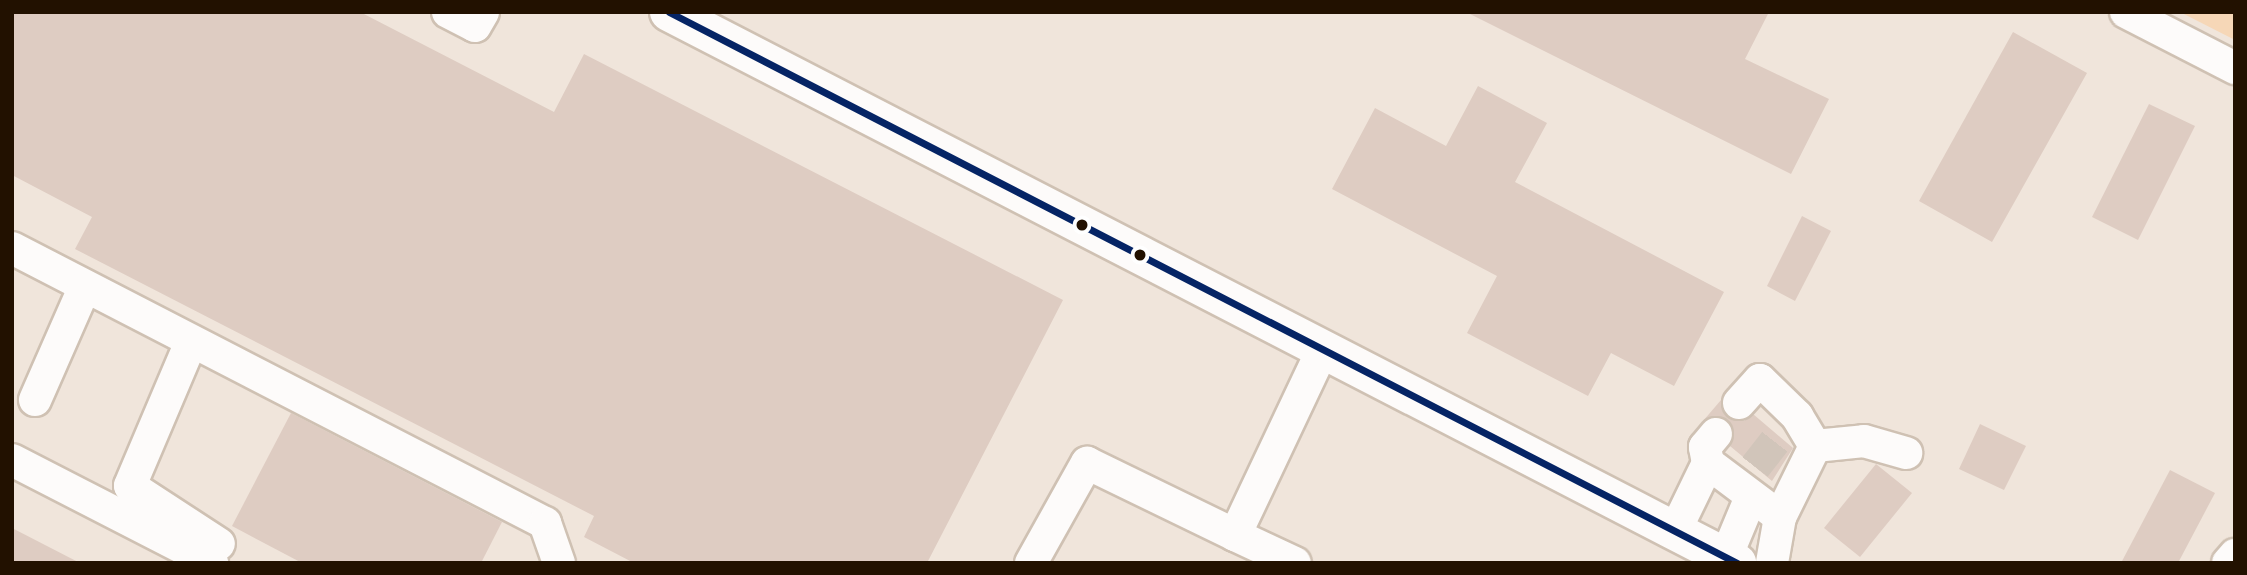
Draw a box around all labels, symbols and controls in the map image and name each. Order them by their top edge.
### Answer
unlabelled marker [1075,218,1089,232]
unlabelled marker [1133,248,1147,262]

